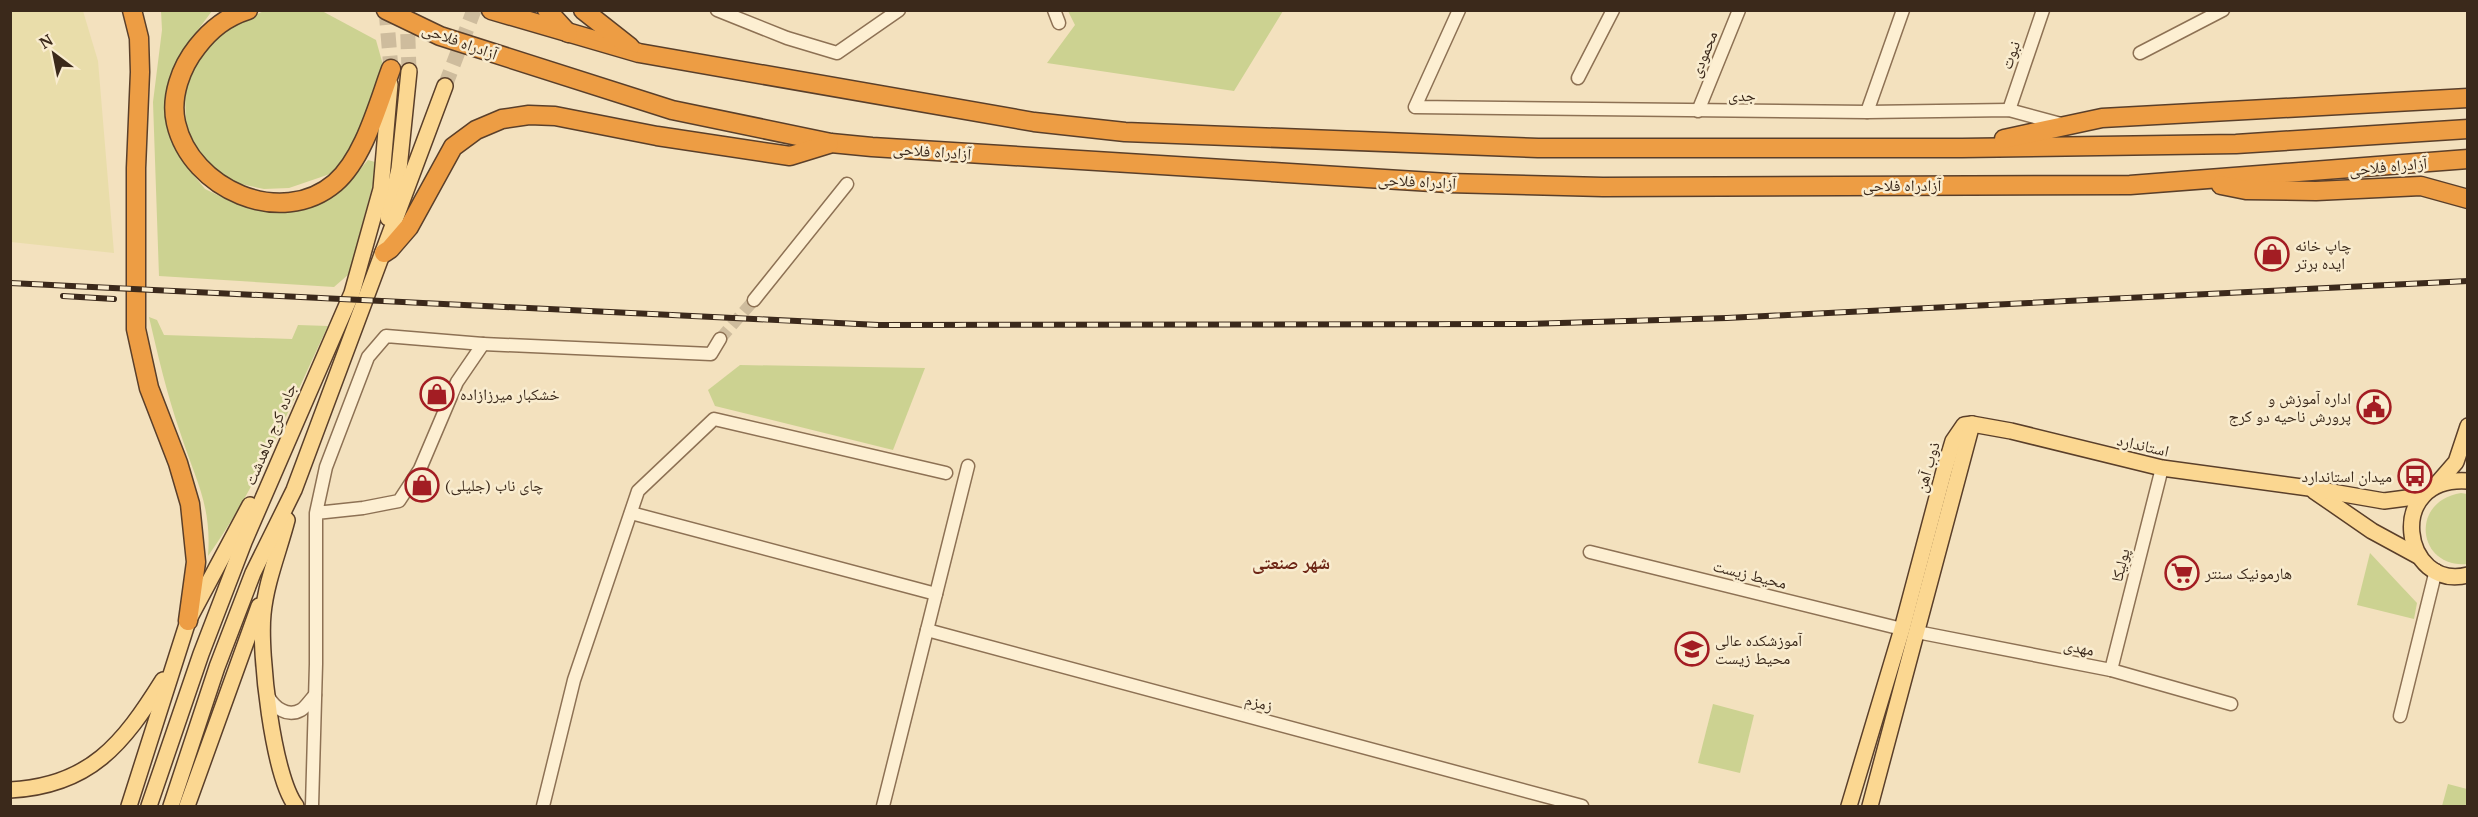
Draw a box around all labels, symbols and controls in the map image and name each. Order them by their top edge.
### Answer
street label: آزادراه فلاحی [419,17,502,65]
north arrow [24,24,84,84]
street label: محمودی [1684,27,1722,81]
text: N [35,29,57,54]
street label: نبوت [1995,38,2025,72]
street label: جدی [1728,84,1756,106]
street label: آزادراه فلاحی [892,137,973,165]
street label: آزادراه فلاحی [2348,152,2429,180]
street label: آزادراه فلاحی [1377,168,1458,194]
street label: آزادراه فلاحی [1863,174,1942,196]
place label: چاپ خانه ایده برتر [2294,234,2351,274]
shop icon: چاپ خانه ایده برتر [2254,236,2290,272]
shop icon: خشکبار میرزازاده [419,376,455,412]
street label: جاده کرج ماهدشت [239,379,301,489]
place label: خشکبار میرزازاده [460,383,560,405]
place label: اداره آموزش و پرورش ناحیه دو کرج [2229,387,2351,427]
public building icon: اداره آموزش و پرورش ناحیه دو کرج [2356,389,2392,425]
street label: استاندارد [2115,428,2171,462]
street label: ذوب آهن [1909,439,1945,495]
bus stop icon: میدان استاندارد [2397,458,2433,494]
place label: میدان استاندارد [2302,465,2392,487]
shop icon: چای ناب (جلیلی) [404,467,440,503]
place label: چای ناب (جلیلی) [445,474,543,496]
street label: پولیکا [2105,546,2135,584]
district label: شهر صنعتی [1252,550,1330,574]
street label: محیط زیست [1711,554,1789,594]
supermarket icon: هارمونیک سنتر [2164,555,2200,591]
place label: هارمونیک سنتر [2204,562,2292,584]
place label: آموزشکده عالی محیط زیست [1715,629,1803,669]
school or university icon: آموزشکده عالی محیط زیست [1674,631,1710,667]
street label: مهدی [2062,633,2096,661]
street label: زمزم [1243,688,1275,716]

